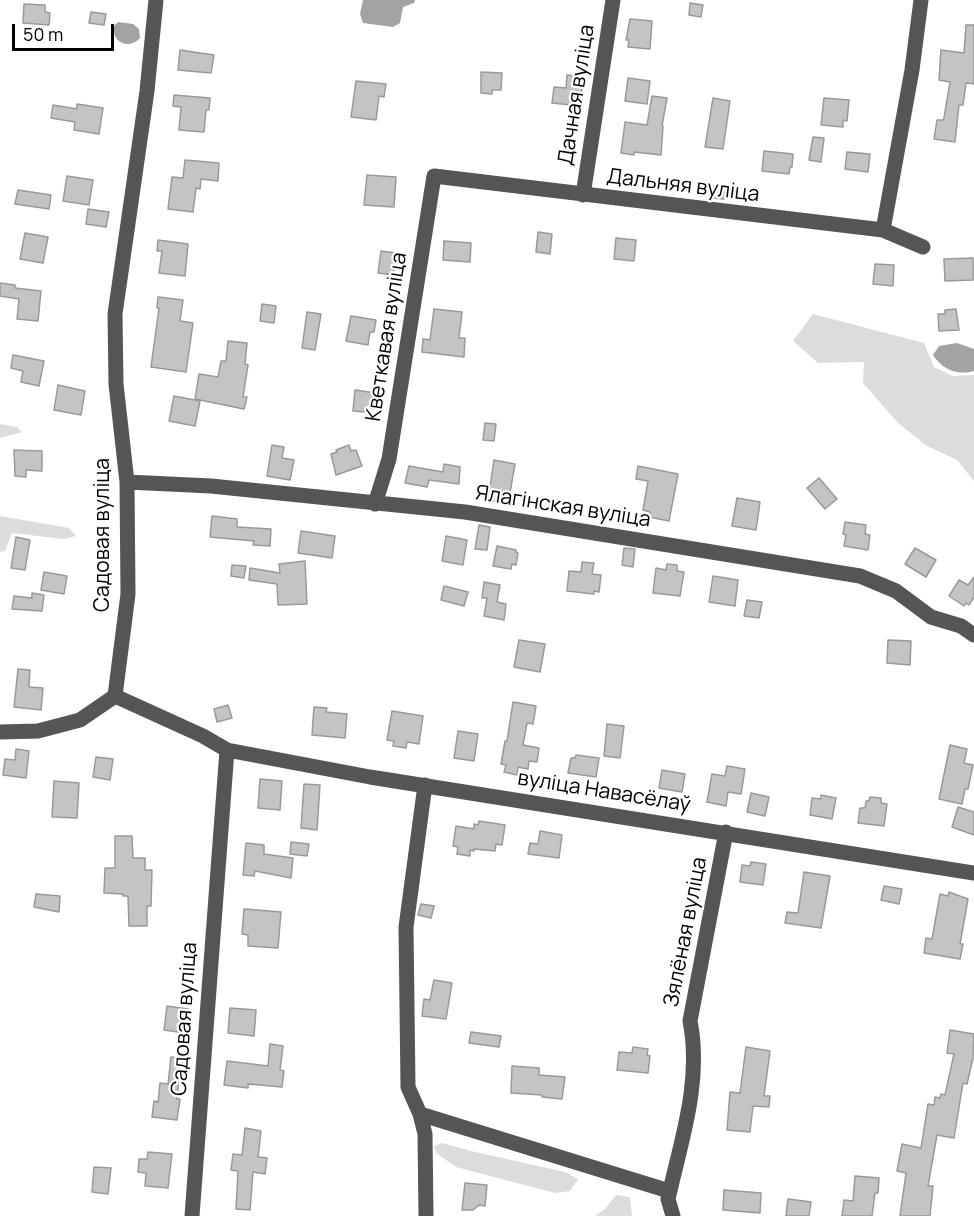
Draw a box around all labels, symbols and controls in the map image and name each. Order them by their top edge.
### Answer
scale bar [15,12,117,50]
text: 50 m [23,22,63,46]
street label: Дачная вуліца [553,23,601,167]
street label: Дальняя вуліца [605,164,761,208]
street label: Кветкавая вуліца [361,251,413,423]
street label: Садовая вуліца [90,458,116,612]
street label: Ялагінская вуліца [474,481,652,533]
street label: вуліца Навасёлаў [516,766,692,818]
street label: Зялёная вуліца [659,855,713,1009]
street label: Садовая вуліца [167,941,203,1097]

